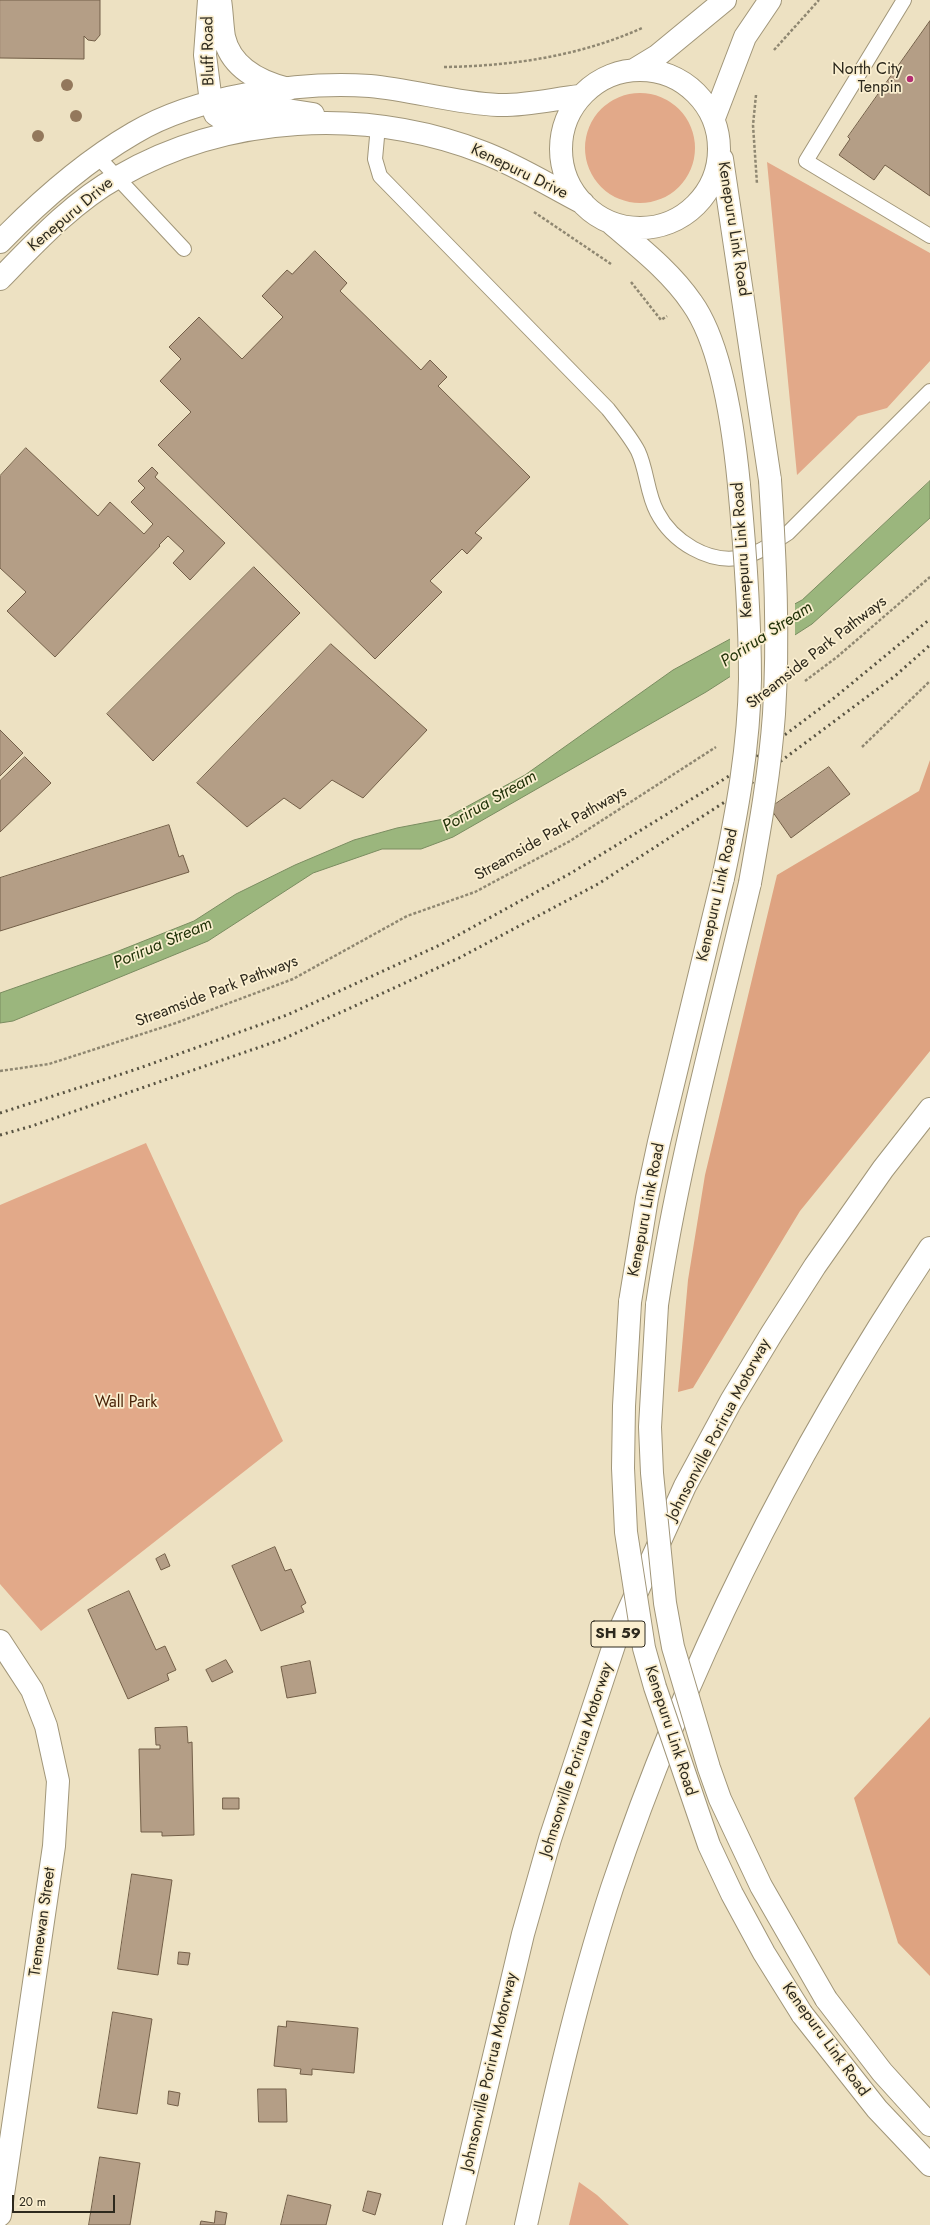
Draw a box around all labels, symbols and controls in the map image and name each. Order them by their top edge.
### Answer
street label: Bluff Road [199,16,219,86]
place label: North City Tenpin [832,60,902,98]
marker: North City Tenpin [905,74,915,84]
street label: Kenepuru Drive [468,140,570,204]
street label: Kenepuru Link Road [713,160,753,298]
street label: Kenepuru Drive [25,174,117,256]
street label: Kenepuru Link Road [729,482,757,618]
street label: Streamside Park Pathways [743,592,891,714]
water label: Porirua Stream [717,598,817,672]
water label: Porirua Stream [439,767,541,837]
street label: Streamside Park Pathways [472,783,630,885]
street label: Kenepuru Link Road [693,827,743,963]
water label: Porirua Stream [110,914,216,974]
street label: Streamside Park Pathways [133,952,301,1032]
street label: Kenepuru Link Road [625,1142,669,1278]
street label: Johnsonville Porirua Motorway [663,1336,775,1524]
park label: Wall Park [95,1393,157,1413]
road number: SH 59 [591,1621,645,1647]
street label: Johnsonville Porirua Motorway [536,1660,618,1860]
street label: Kenepuru Link Road [640,1663,700,1799]
street label: Tremewan Street [26,1866,60,1978]
street label: Johnsonville Porirua Motorway [458,1971,522,2173]
street label: Kenepuru Link Road [777,1979,873,2101]
scale bar [14,2187,117,2213]
text: 20 m [19,2193,46,2211]

